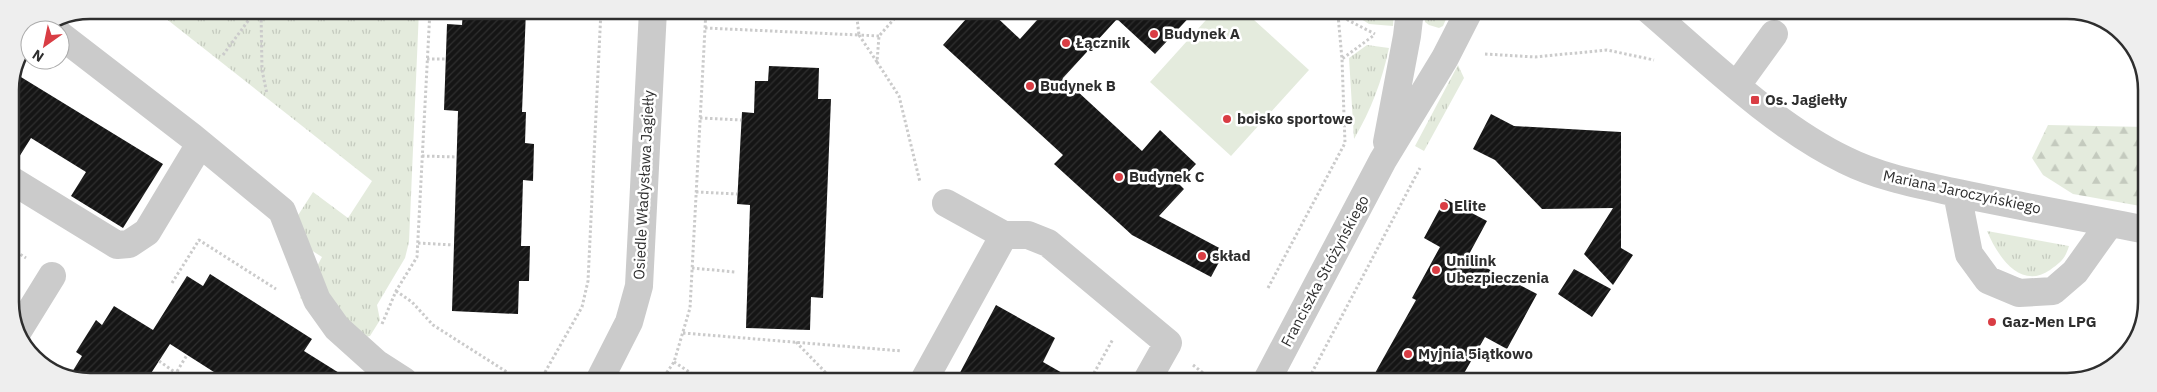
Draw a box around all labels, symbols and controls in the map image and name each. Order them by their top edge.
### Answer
north arrow [20,20,70,70]
place label: Budynek A [1164,24,1240,43]
marker: Budynek A [1148,28,1160,40]
place label: Łącznik [1075,33,1130,52]
marker: Łącznik [1060,37,1072,49]
text: N [29,46,47,66]
place label: Budynek B [1040,76,1116,95]
marker: Budynek B [1024,80,1036,92]
street label: Osiedle Władysława Jagiełły [629,89,658,280]
place label: Os. Jagiełły [1765,90,1847,109]
marker: Os. Jagiełły [1749,94,1761,106]
place label: boisko sportowe [1237,109,1353,128]
marker: boisko sportowe [1221,113,1233,125]
street label: Mariana Jaroczyńskiego [1881,165,2043,218]
place label: Budynek C [1129,167,1205,186]
marker: Budynek C [1113,171,1125,183]
street label: Franciszka Stróżyńskiego [1277,192,1373,350]
place label: Elite [1454,196,1486,215]
marker: Elite [1438,200,1450,212]
place label: skład [1212,246,1251,265]
marker: skład [1196,250,1208,262]
place label: Unilink Ubezpieczenia [1446,251,1550,287]
marker: Unilink Ubezpieczenia [1430,264,1442,276]
place label: Gaz-Men LPG [2002,312,2097,331]
marker: Gaz-Men LPG [1986,316,1998,328]
place label: Myjnia 5iątkowo [1418,344,1533,363]
marker: Myjnia 5iątkowo [1402,348,1414,360]

